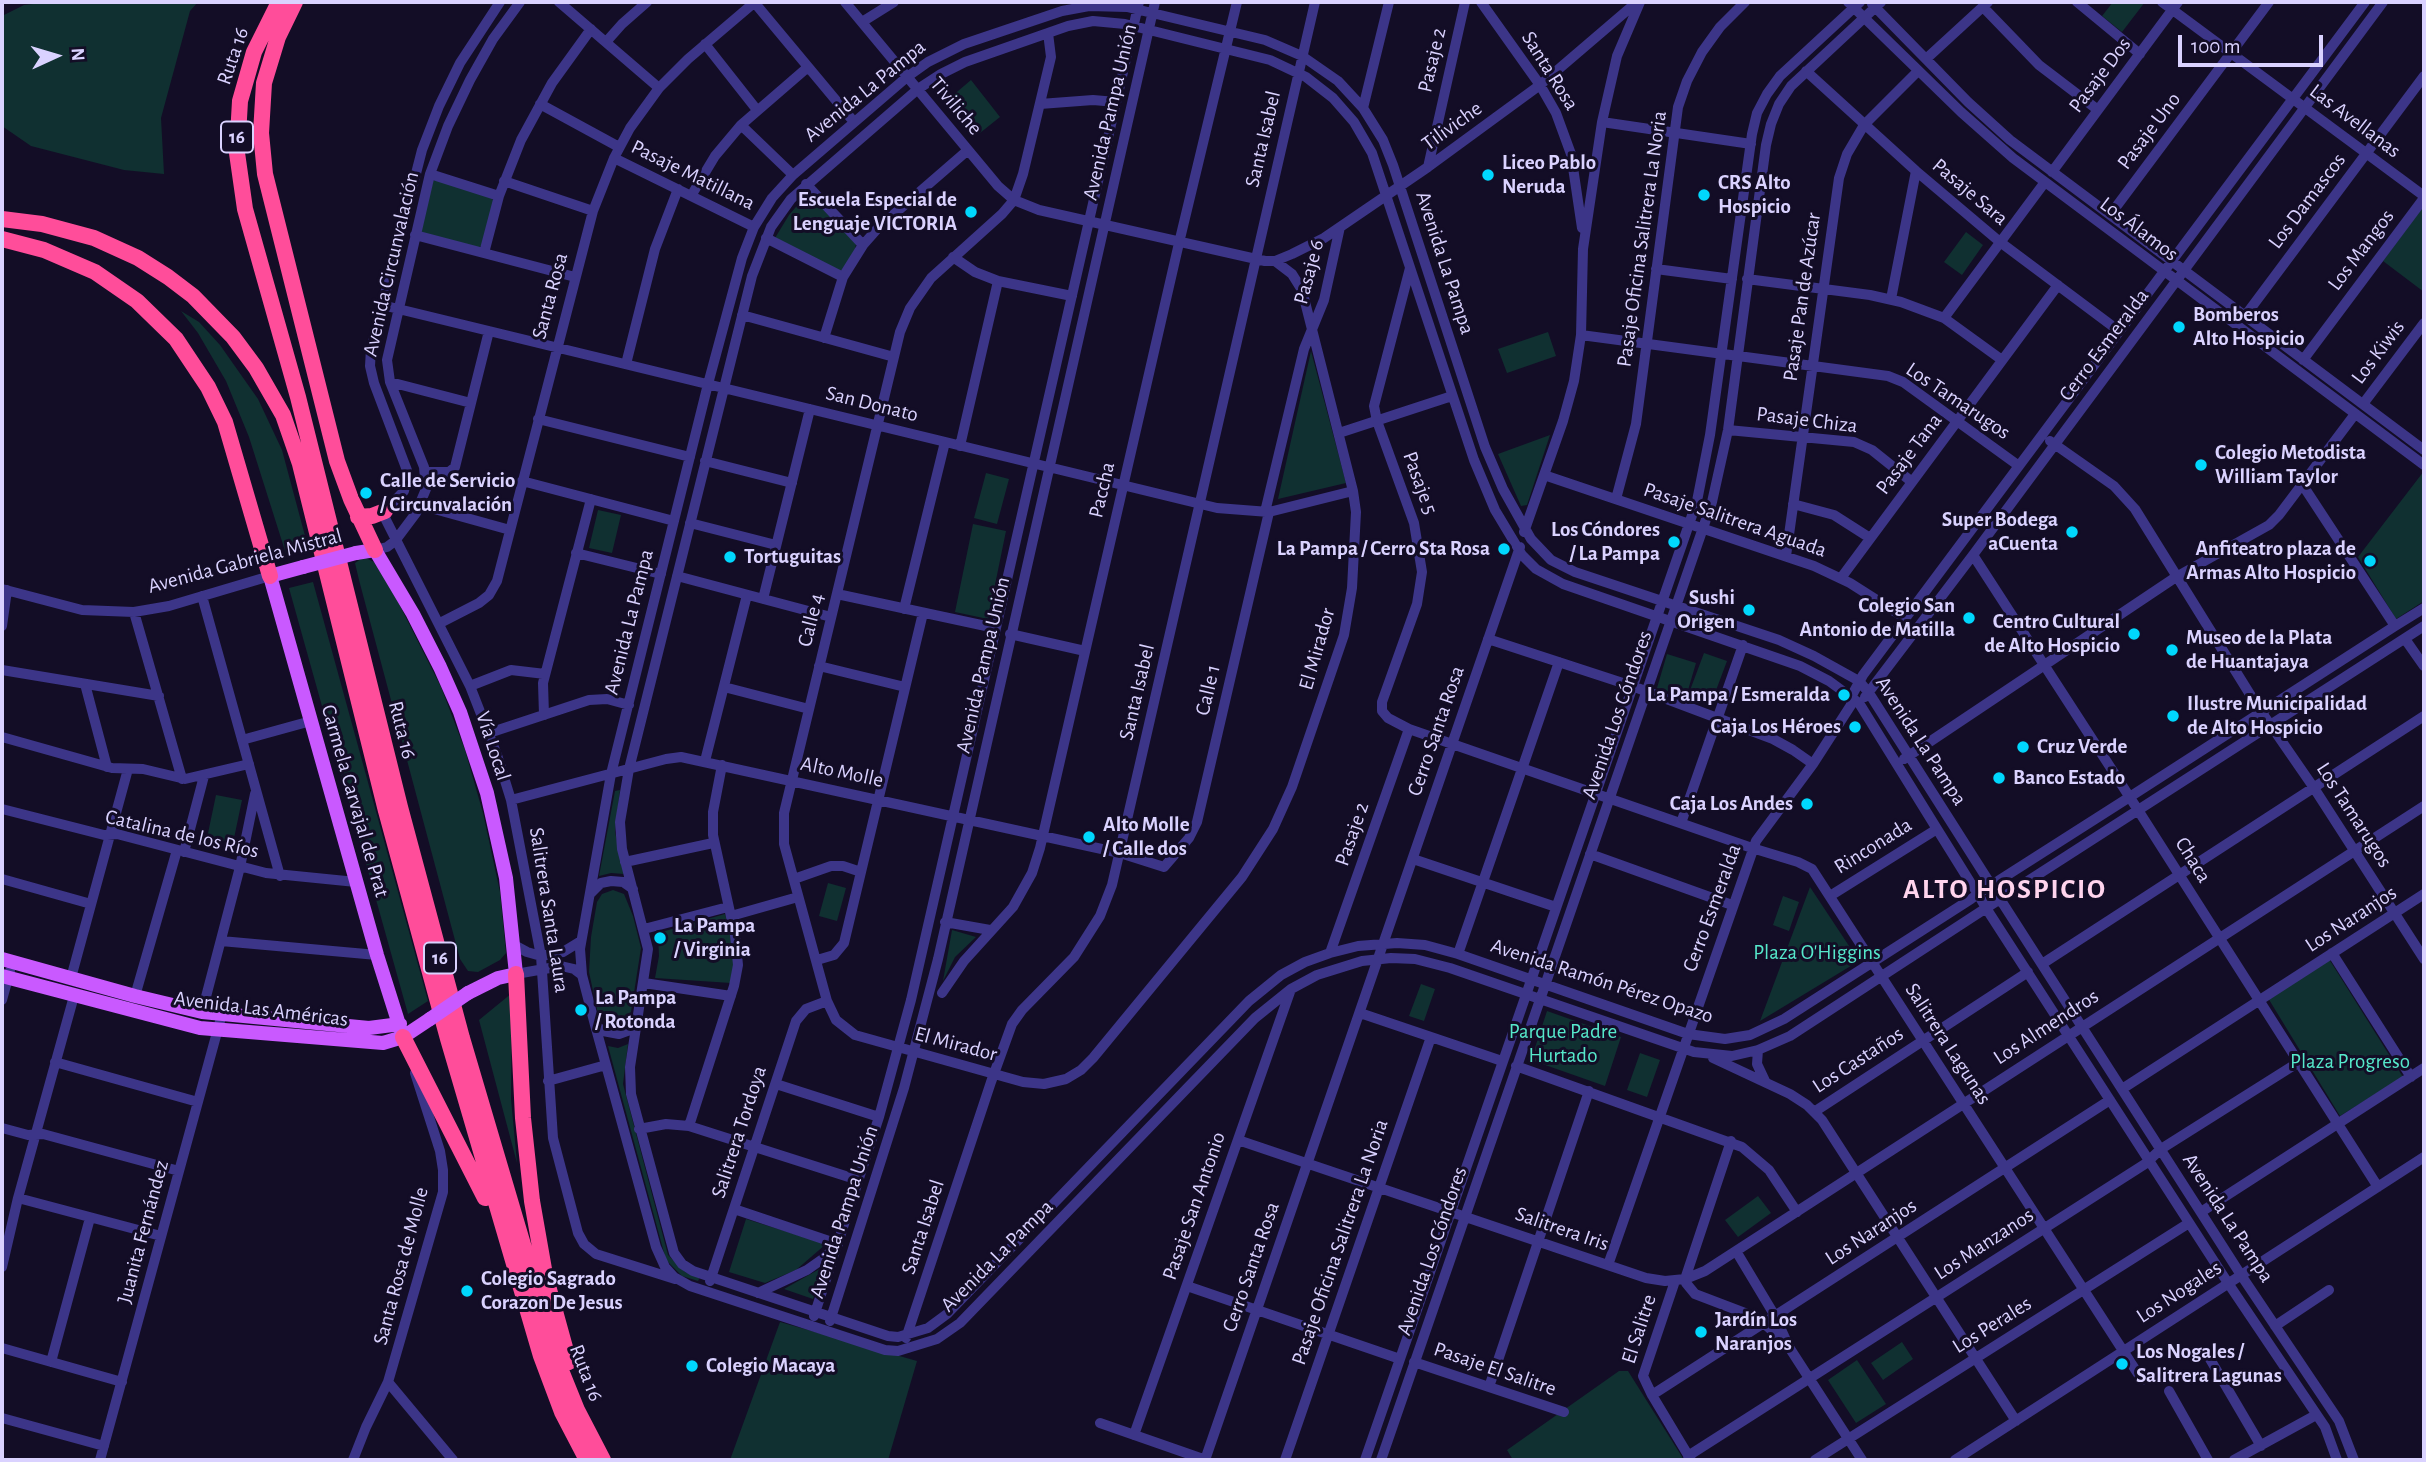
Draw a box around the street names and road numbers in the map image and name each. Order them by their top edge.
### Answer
street label: Avenida Pampa Unión [1077,21,1143,203]
street label: Ruta 16 [211,24,255,88]
street label: Pasaje 2 [1412,25,1452,95]
street label: Santa Rosa [1516,27,1584,115]
street label: Pasaje Dos [2063,32,2137,118]
street label: Avenida La Pampa [799,34,931,148]
street label: Tiviliche [924,72,988,140]
street label: Las Avellanas [2304,78,2406,164]
street label: Pasaje Uno [2112,87,2186,175]
street label: Santa Isabel [1240,88,1286,190]
street label: Tiliviche [1417,96,1487,156]
street label: Pasaje Oficina Salitrera La Noria [1612,109,1672,369]
road number: 16 [221,122,253,153]
street label: Pasaje Matillana [627,134,759,216]
street label: Los Damascos [2263,148,2351,254]
street label: Pasaje Sara [1927,153,2013,231]
street label: Avenida Circunvalación [357,169,425,359]
street label: Avenida La Pampa [1410,188,1480,338]
street label: Los Álamos [2095,191,2183,267]
street label: Los Mangos [2322,204,2400,296]
street label: Pasaje Pan de Azúcar [1778,211,1826,383]
street label: Pasaje 6 [1288,237,1330,307]
street label: Santa Rosa [526,250,574,342]
street label: Cerro Esmeralda [2054,284,2154,406]
street label: Los Kiwis [2346,315,2410,389]
street label: Los Tamarugos [1901,357,2015,445]
street label: San Donato [823,380,921,428]
street label: Pasaje Chiza [1755,401,1859,439]
street label: Pasaje Tana [1870,408,1948,500]
street label: Pasaje 5 [1397,448,1443,518]
street label: Paccha [1083,459,1121,521]
street label: Pasaje Salitrera Aguada [1640,477,1830,563]
street label: Avenida Gabriela Mistral [145,523,345,599]
street label: Avenida La Pampa [599,547,659,697]
street label: Avenida Pampa Unión [950,574,1016,756]
street label: Calle 4 [792,591,830,649]
street label: El Mirador [1293,605,1341,693]
street label: Avenida Los Cóndores [1576,627,1658,803]
street label: Santa Isabel [1114,641,1160,743]
street label: Calle 1 [1190,662,1226,718]
street label: Cerro Santa Rosa [1402,663,1470,799]
street label: Avenida La Pampa [1870,672,1972,810]
street label: Ruta 16 [383,698,421,762]
street label: Carmela Carvajal de Prat [315,702,395,900]
street label: Vía Local [470,708,516,784]
street label: Alto Molle [798,751,886,793]
street label: Los Tamarugos [2311,758,2397,872]
street label: Pasaje 2 [1329,799,1375,869]
street label: Catalina de los Ríos [103,804,261,864]
street label: Rinconada [1829,812,1917,880]
street label: Salitrera Santa Laura [523,825,575,995]
street label: Chaca [2169,833,2217,887]
street label: Cerro Esmeralda [1677,841,1747,975]
street label: Los Naranjos [2301,880,2401,958]
street label: Avenida Ramón Pérez Opazo [1488,933,1716,1029]
road number: 16 [424,942,456,974]
street label: Salitrera Lagunas [1899,979,1997,1109]
street label: Los Almendros [1989,984,2103,1070]
street label: Avenida Las Américas [172,986,350,1032]
street label: El Mirador [912,1021,1000,1067]
street label: Los Castaños [1808,1021,1908,1099]
street label: Salitrera Tordoya [706,1063,772,1201]
street label: Pasaje Oficina Salitrera La Noria [1286,1116,1394,1368]
street label: Avenida Pampa Unión [804,1122,884,1302]
street label: Pasaje San Antonio [1157,1129,1231,1283]
street label: Avenida La Pampa [2177,1149,2279,1287]
street label: Juanita Fernández [112,1158,174,1306]
street label: Avenida Los Cóndores [1391,1163,1473,1339]
street label: Santa Isabel [896,1176,950,1278]
street label: Santa Rosa de Molle [368,1184,434,1348]
street label: Los Naranjos [1821,1193,1921,1271]
street label: Avenida La Pampa [935,1194,1059,1318]
street label: Cerro Santa Rosa [1217,1199,1285,1335]
street label: Salitrera Iris [1512,1201,1612,1257]
street label: Los Manzanos [1929,1202,2039,1286]
street label: Los Nogales [2132,1255,2226,1329]
street label: El Salitre [1616,1291,1662,1367]
street label: Los Perales [1948,1291,2036,1359]
street label: Pasaje El Salitre [1431,1336,1559,1402]
street label: Ruta 16 [564,1341,608,1405]

